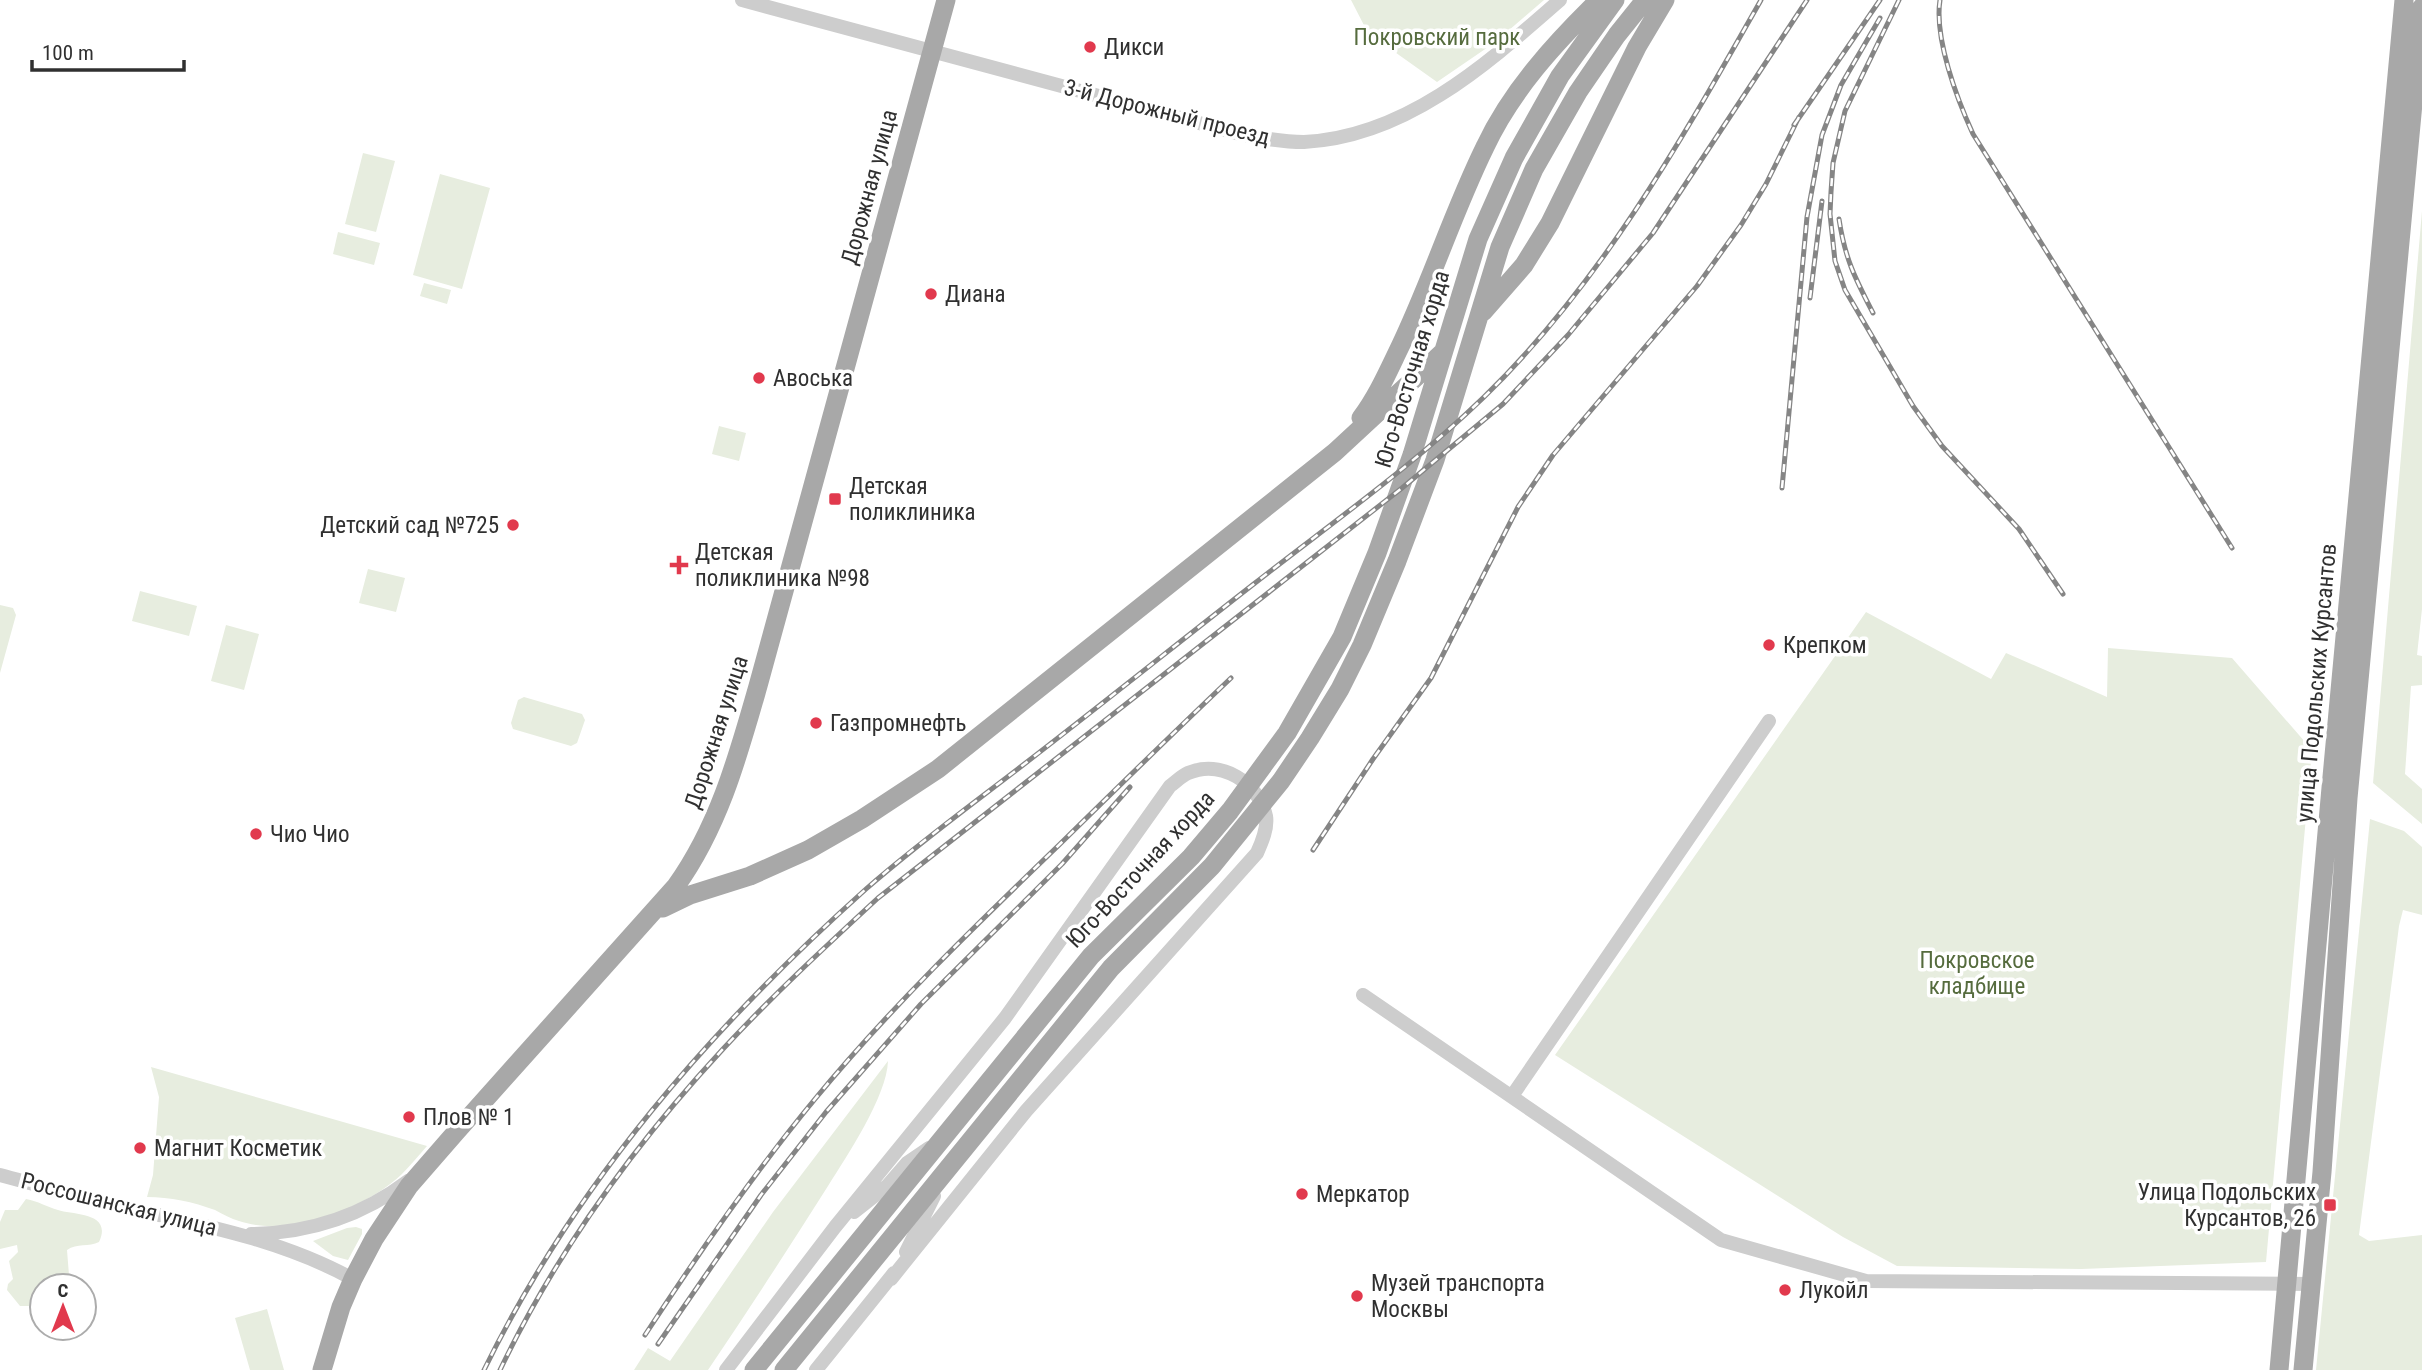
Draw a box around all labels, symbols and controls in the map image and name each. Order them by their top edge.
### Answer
park label: Покровский парк [1354,24,1520,51]
scale bar [32,28,184,72]
place label: Дикси [1104,34,1164,61]
marker: Дикси [1082,39,1098,55]
text: 100 m [42,41,94,65]
street label: 3-й Дорожный проезд [1061,74,1273,151]
street label: Дорожная улица [836,107,903,268]
street label: Юго-Восточная хорда [1370,267,1455,471]
place label: Диана [945,281,1006,308]
marker: Диана [923,286,939,302]
place label: Авоська [773,365,853,392]
marker: Авоська [751,370,767,386]
place label: Детская поликлиника [849,473,976,526]
marker: Детская поликлиника [827,491,843,507]
place label: Детский сад №725 [320,512,499,539]
marker: Детский сад №725 [505,517,521,533]
place label: Детская поликлиника №98 [695,539,870,592]
street label: улица Подольских Курсантов [2291,542,2342,824]
marker: Детская поликлиника №98 [669,555,689,575]
place label: Крепком [1783,632,1867,659]
marker: Крепком [1761,637,1777,653]
street label: Дорожная улица [679,652,754,812]
place label: Газпромнефть [830,710,966,737]
marker: Газпромнефть [808,715,824,731]
street label: Юго-Восточная хорда [1061,785,1220,953]
place label: Чио Чио [270,821,349,848]
marker: Чио Чио [248,826,264,842]
park label: Покровское кладбище [1919,947,2035,1000]
place label: Плов № 1 [423,1104,514,1131]
marker: Плов № 1 [401,1109,417,1125]
place label: Магнит Косметик [154,1135,322,1162]
marker: Магнит Косметик [132,1140,148,1156]
street label: Россошанская улица [18,1167,219,1242]
place label: Улица Подольских Курсантов, 26 [2137,1179,2316,1232]
place label: Меркатор [1316,1181,1410,1208]
marker: Меркатор [1294,1186,1310,1202]
marker: Улица Подольских Курсантов, 26 [2322,1197,2338,1213]
place label: Музей транспорта Москвы [1371,1270,1545,1323]
north arrow [28,1272,98,1342]
place label: Лукойл [1799,1277,1869,1304]
text: С [58,1279,69,1302]
marker: Лукойл [1777,1282,1793,1298]
marker: Музей транспорта Москвы [1349,1288,1365,1304]

